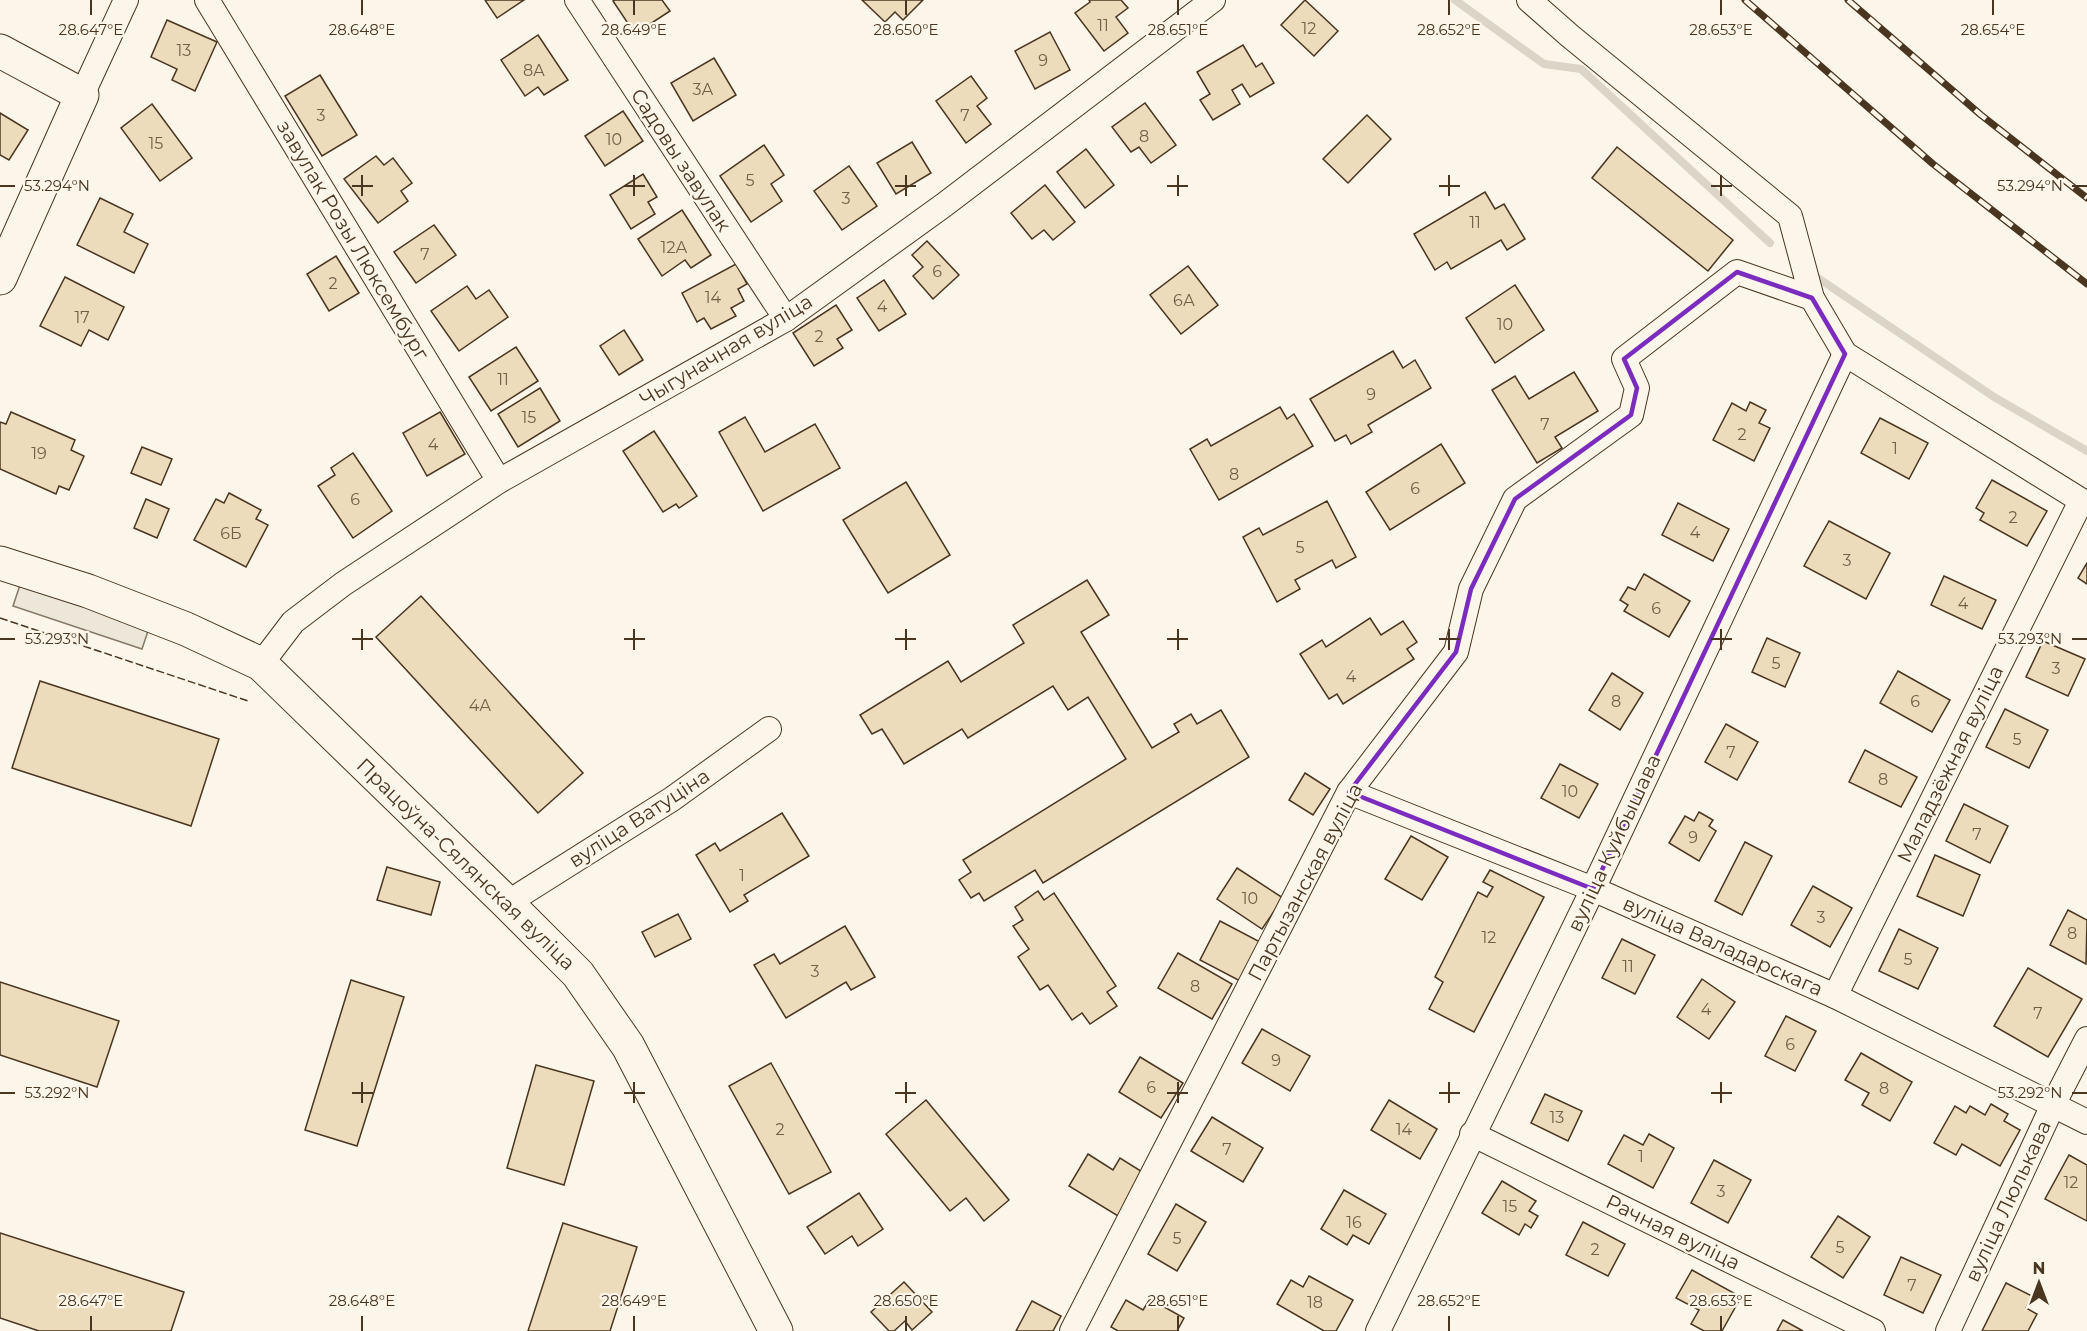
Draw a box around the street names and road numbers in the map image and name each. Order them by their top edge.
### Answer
street label: Садовы завулак [626,84,736,236]
street label: завулак Розы Люксембург [272,116,434,365]
street label: Чыгуначная вуліца [636,289,816,411]
street label: Маладзёжная вуліца [1892,662,2008,866]
street label: вуліца Куйбышава [1562,751,1666,935]
street label: Працоўна-Сялянская вуліца [352,753,580,975]
street label: вуліца Ватуціна [564,764,714,872]
street label: Партызанская вуліца [1243,779,1367,985]
street label: вуліца Валадарскага [1619,891,1827,1001]
street label: вуліца Люлькава [1960,1116,2056,1286]
street label: Рачная вуліца [1602,1189,1744,1275]

